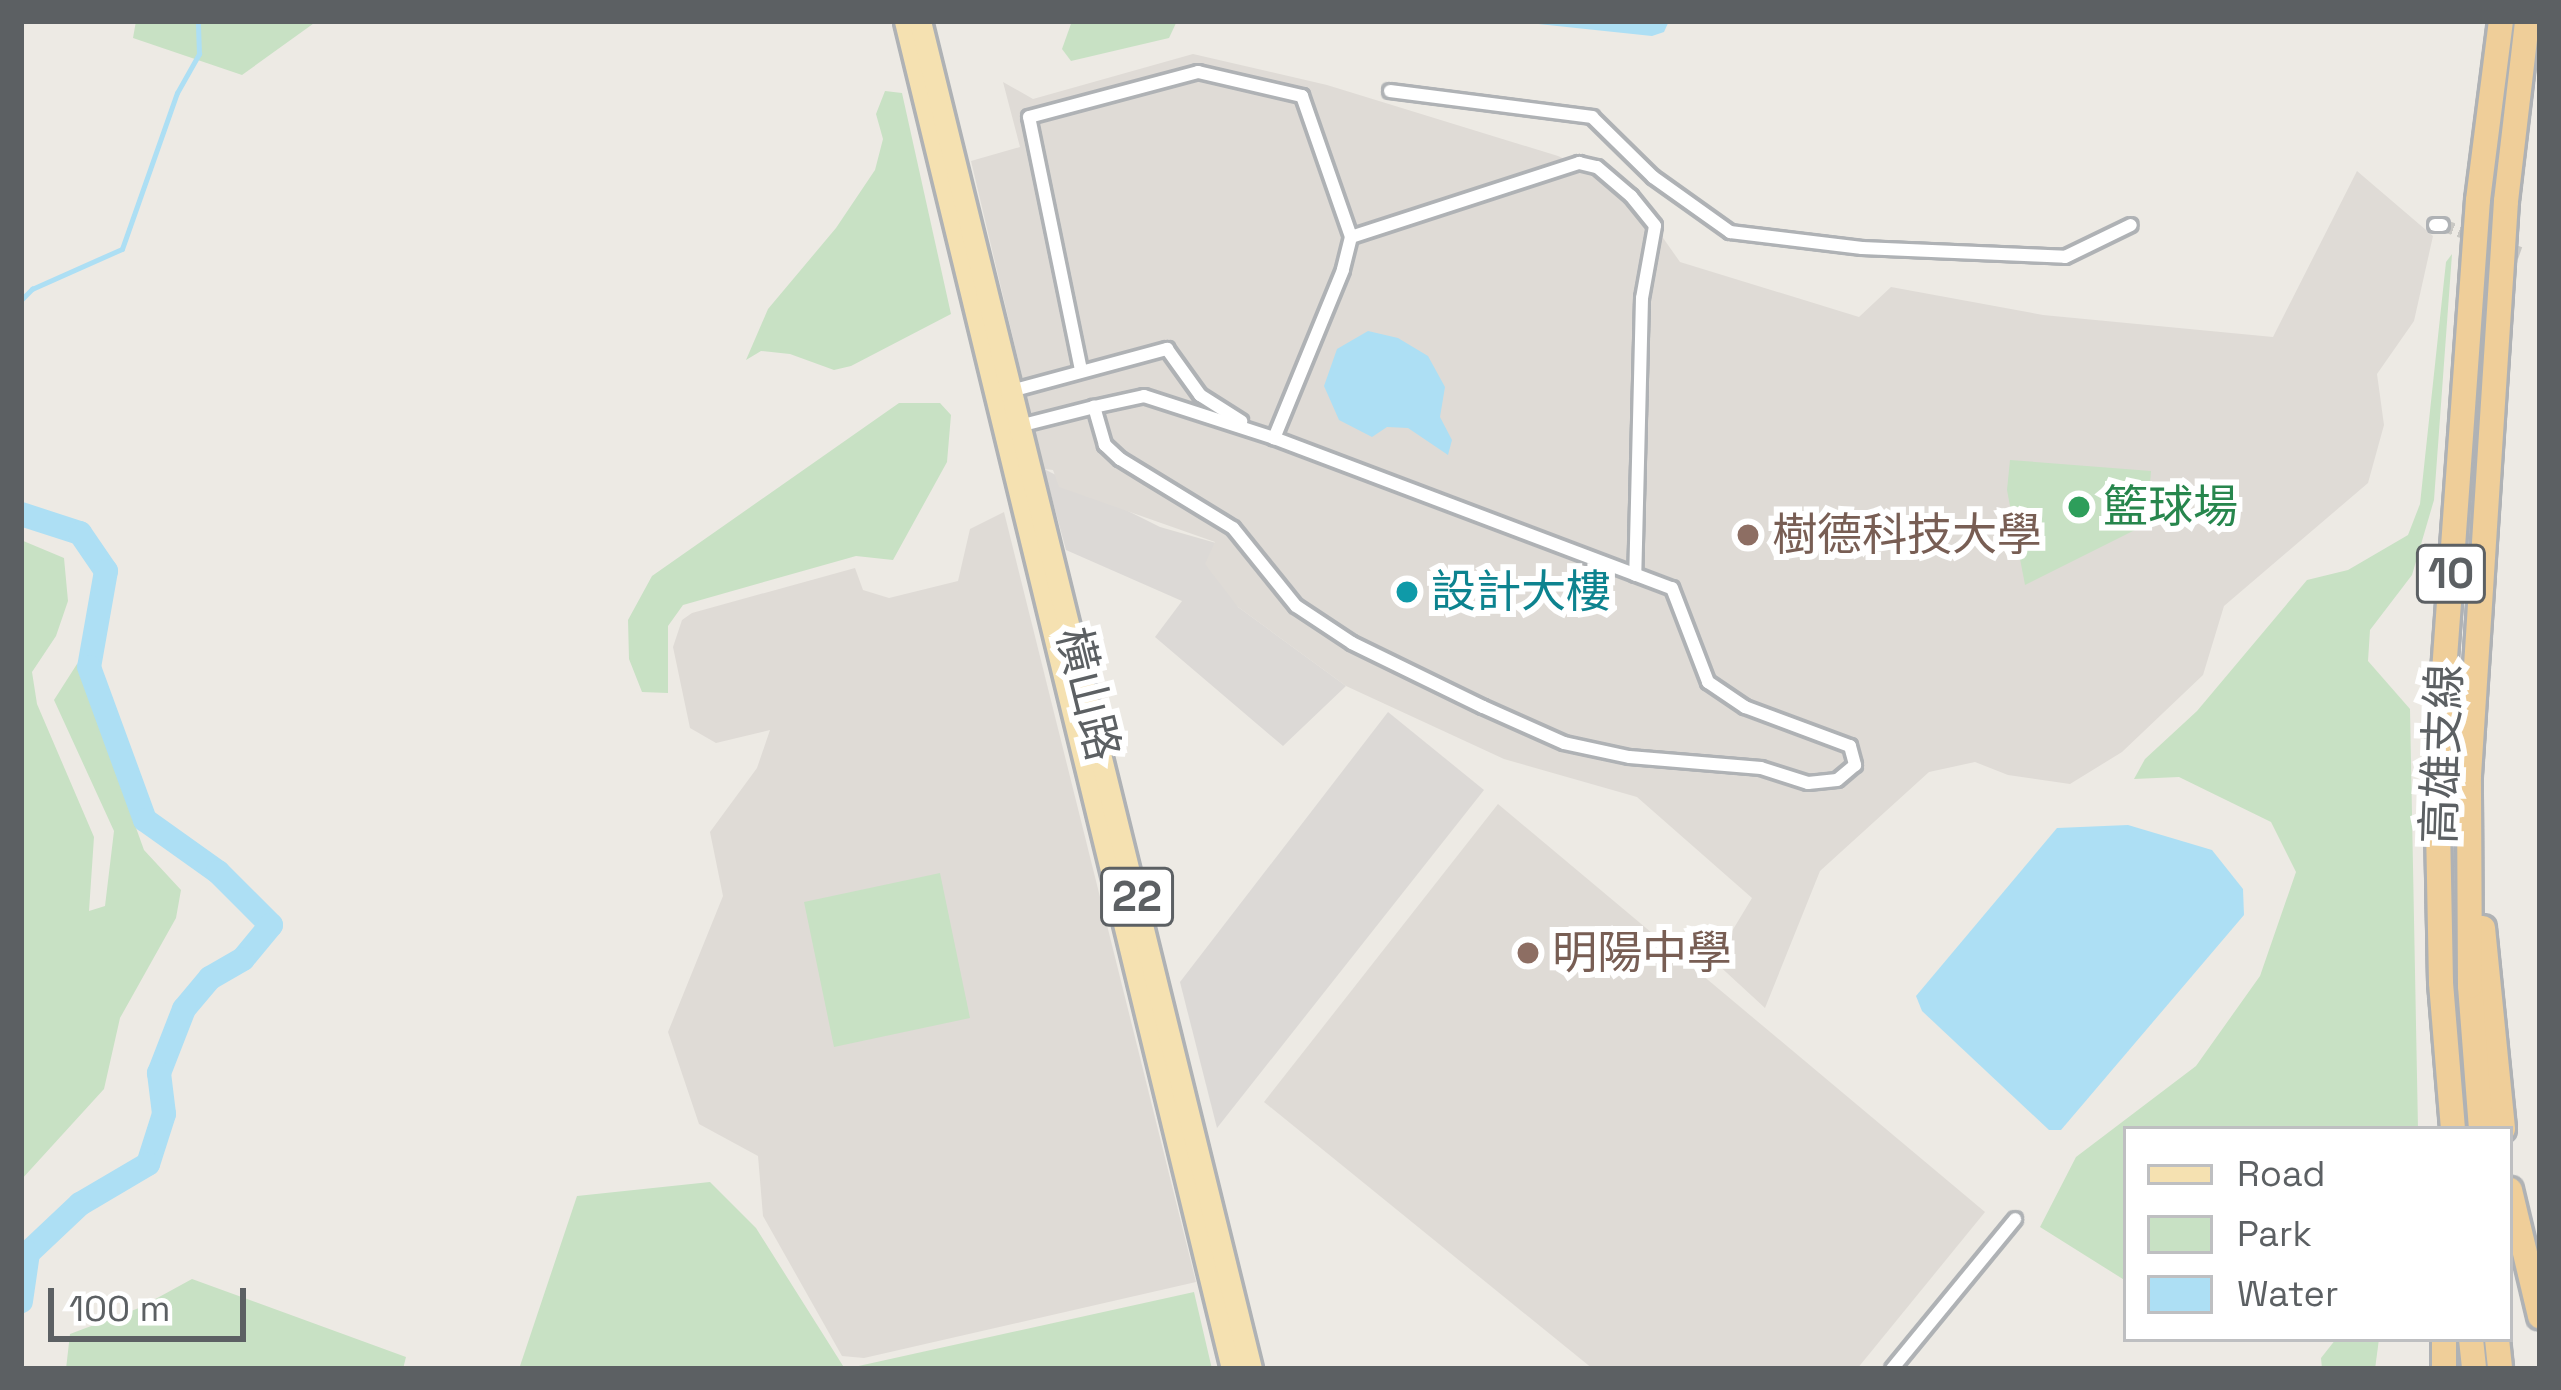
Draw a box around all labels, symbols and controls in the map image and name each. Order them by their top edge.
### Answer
place label: 籃球場 [2103,480,2238,534]
marker: 籃球場 [2066,494,2092,520]
place label: 樹德科技大學 [1772,508,2042,562]
marker: 樹德科技大學 [1735,522,1761,548]
road number: 10 [2415,538,2487,610]
place label: 設計大樓 [1431,565,1611,619]
marker: 設計大樓 [1394,579,1420,605]
street label: 橫山路 [1045,622,1131,766]
street label: 高雄支線 [2412,663,2472,845]
road number: 22 [1098,861,1176,933]
place label: 明陽中學 [1552,926,1732,980]
marker: 明陽中學 [1515,940,1541,966]
legend [2123,1126,2513,1342]
text: Road [2237,1151,2325,1197]
text: Park [2237,1211,2312,1257]
scale bar [54,1264,252,1338]
text: Water [2237,1271,2338,1317]
text: 100 m [69,1286,170,1332]

